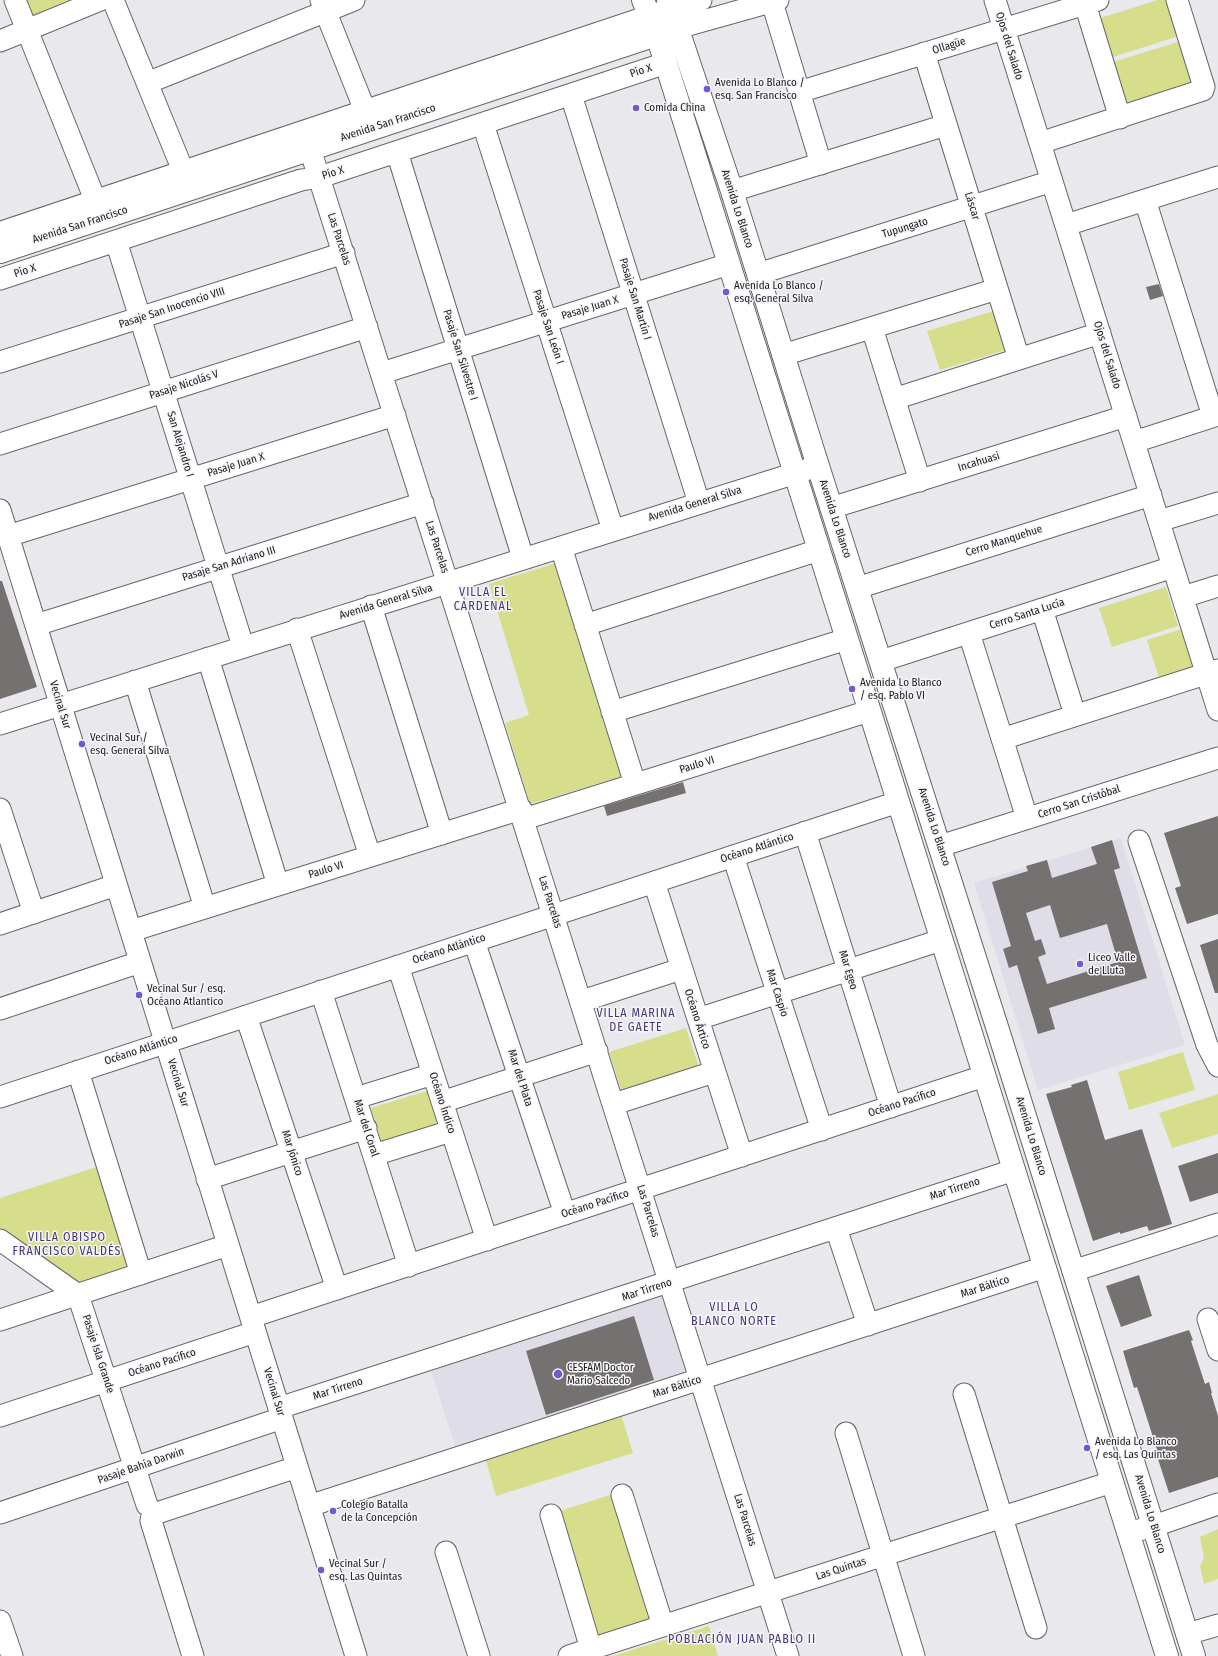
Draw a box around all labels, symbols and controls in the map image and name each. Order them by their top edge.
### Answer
street label: Ojos del Salado [992,10,1026,82]
street label: Ollagüe [931,35,967,57]
street label: Pío X [628,61,654,81]
place label: Avenida Lo Blanco / esq. San Francisco [715,76,805,102]
marker: Avenida Lo Blanco / esq. San Francisco [702,84,712,94]
street label: Avenida San Francisco [339,101,437,145]
place label: Comida China [644,101,705,115]
marker: Comida China [631,103,641,113]
street label: Pío X [320,163,346,183]
street label: Avenida Lo Blanco [718,168,756,250]
street label: Láscar [962,190,982,222]
street label: Avenida San Francisco [31,203,129,247]
street label: Las Parcelas [324,211,354,267]
street label: Tupungato [880,215,930,241]
street label: Pasaje San Martín I [616,256,654,342]
street label: Pío X [12,261,38,281]
place label: Avenida Lo Blanco / esq. General Silva [734,279,824,305]
street label: Pasaje San Inocencio VIII [117,285,227,331]
marker: Avenida Lo Blanco / esq. General Silva [721,287,731,297]
street label: Pasaje San León I [530,288,566,366]
street label: Pasaje Juan X [560,293,620,323]
street label: Pasaje San Silvestre I [440,308,480,402]
street label: Ojos del Salado [1090,319,1124,391]
street label: Pasaje Nicolás V [148,368,220,402]
street label: San Alejandro I [164,410,196,478]
street label: Incahuasi [957,449,1001,475]
street label: Pasaje Juan X [206,450,266,480]
street label: Avenida Lo Blanco [816,478,854,560]
street label: Avenida General Silva [647,484,743,524]
street label: Las Parcelas [422,519,452,575]
street label: Cerro Manquehue [964,522,1044,560]
street label: Pasaje San Adriano III [181,544,277,584]
street label: Avenida General Silva [338,582,434,622]
district label: VILLA EL CARDENAL [454,586,512,614]
street label: Cerro Santa Lucía [988,596,1066,632]
place label: Avenida Lo Blanco / esq. Pablo VI [860,676,942,702]
street label: Vecinal Sur [46,679,74,731]
marker: Avenida Lo Blanco / esq. Pablo VI [847,684,857,694]
place label: Vecinal Sur / esq. General Silva [90,731,169,757]
marker: Vecinal Sur / esq. General Silva [77,739,87,749]
street label: Paulo VI [678,753,716,777]
street label: Cerro San Cristóbal [1036,782,1122,822]
street label: Avenida Lo Blanco [915,786,953,868]
street label: Océano Atlántico [719,830,795,866]
street label: Paulo VI [307,858,345,882]
street label: Las Parcelas [535,874,565,930]
street label: Océano Atlántico [411,931,487,967]
street label: Mar Egeo [836,949,860,991]
place label: Liceo Valle de Lluta [1088,951,1136,977]
marker: Liceo Valle de Lluta [1075,959,1085,969]
street label: Mar Caspio [763,967,791,1019]
place label: Vecinal Sur / esq. Océano Atlantico [147,982,226,1008]
street label: Océano Ártico [681,987,713,1051]
marker: Vecinal Sur / esq. Océano Atlantico [134,990,144,1000]
district label: VILLA MARINA DE GAETE [596,1007,676,1035]
street label: Océano Atlántico [103,1032,179,1068]
street label: Mar del Plata [505,1048,535,1108]
street label: Vecinal Sur [164,1057,192,1109]
street label: Océano Índico [426,1071,458,1135]
street label: Océano Pacífico [866,1086,938,1120]
street label: Avenida Lo Blanco [1013,1095,1049,1177]
street label: Mar del Coral [351,1098,381,1158]
street label: Mar Jónico [278,1128,306,1178]
street label: Mar Tirreno [928,1175,982,1203]
street label: Las Parcelas [634,1183,662,1239]
street label: Océano Pacífico [559,1187,631,1221]
district label: VILLA OBISPO FRANCISCO VALDÉS [13,1231,121,1259]
street label: Mar Báltico [959,1273,1011,1301]
street label: Mar Tirreno [620,1276,674,1304]
district label: VILLA LO BLANCO NORTE [691,1301,777,1329]
street label: Pasaje Isla Grande [79,1313,117,1395]
street label: Océano Pacífico [126,1346,198,1380]
place label: CESFAM Doctor Mario Salcedo [567,1361,633,1387]
street label: Vecinal Sur [260,1366,288,1418]
marker: CESFAM Doctor Mario Salcedo [552,1368,564,1380]
street label: Mar Báltico [651,1373,703,1401]
street label: Mar Tirreno [311,1375,365,1403]
place label: Avenida Lo Blanco / esq. Las Quintas [1095,1435,1177,1461]
marker: Avenida Lo Blanco / esq. Las Quintas [1082,1443,1092,1453]
street label: Pasaje Bahía Darwin [96,1445,186,1487]
street label: Avenida Lo Blanco [1132,1473,1168,1555]
street label: Las Parcelas [731,1492,759,1548]
place label: Colegio Batalla de la Concepción [341,1498,418,1524]
marker: Colegio Batalla de la Concepción [328,1506,338,1516]
street label: Las Quintas [814,1555,868,1583]
place label: Vecinal Sur / esq. Las Quintas [329,1557,402,1583]
marker: Vecinal Sur / esq. Las Quintas [316,1565,326,1575]
district label: POBLACIÓN JUAN PABLO II [668,1633,816,1647]

